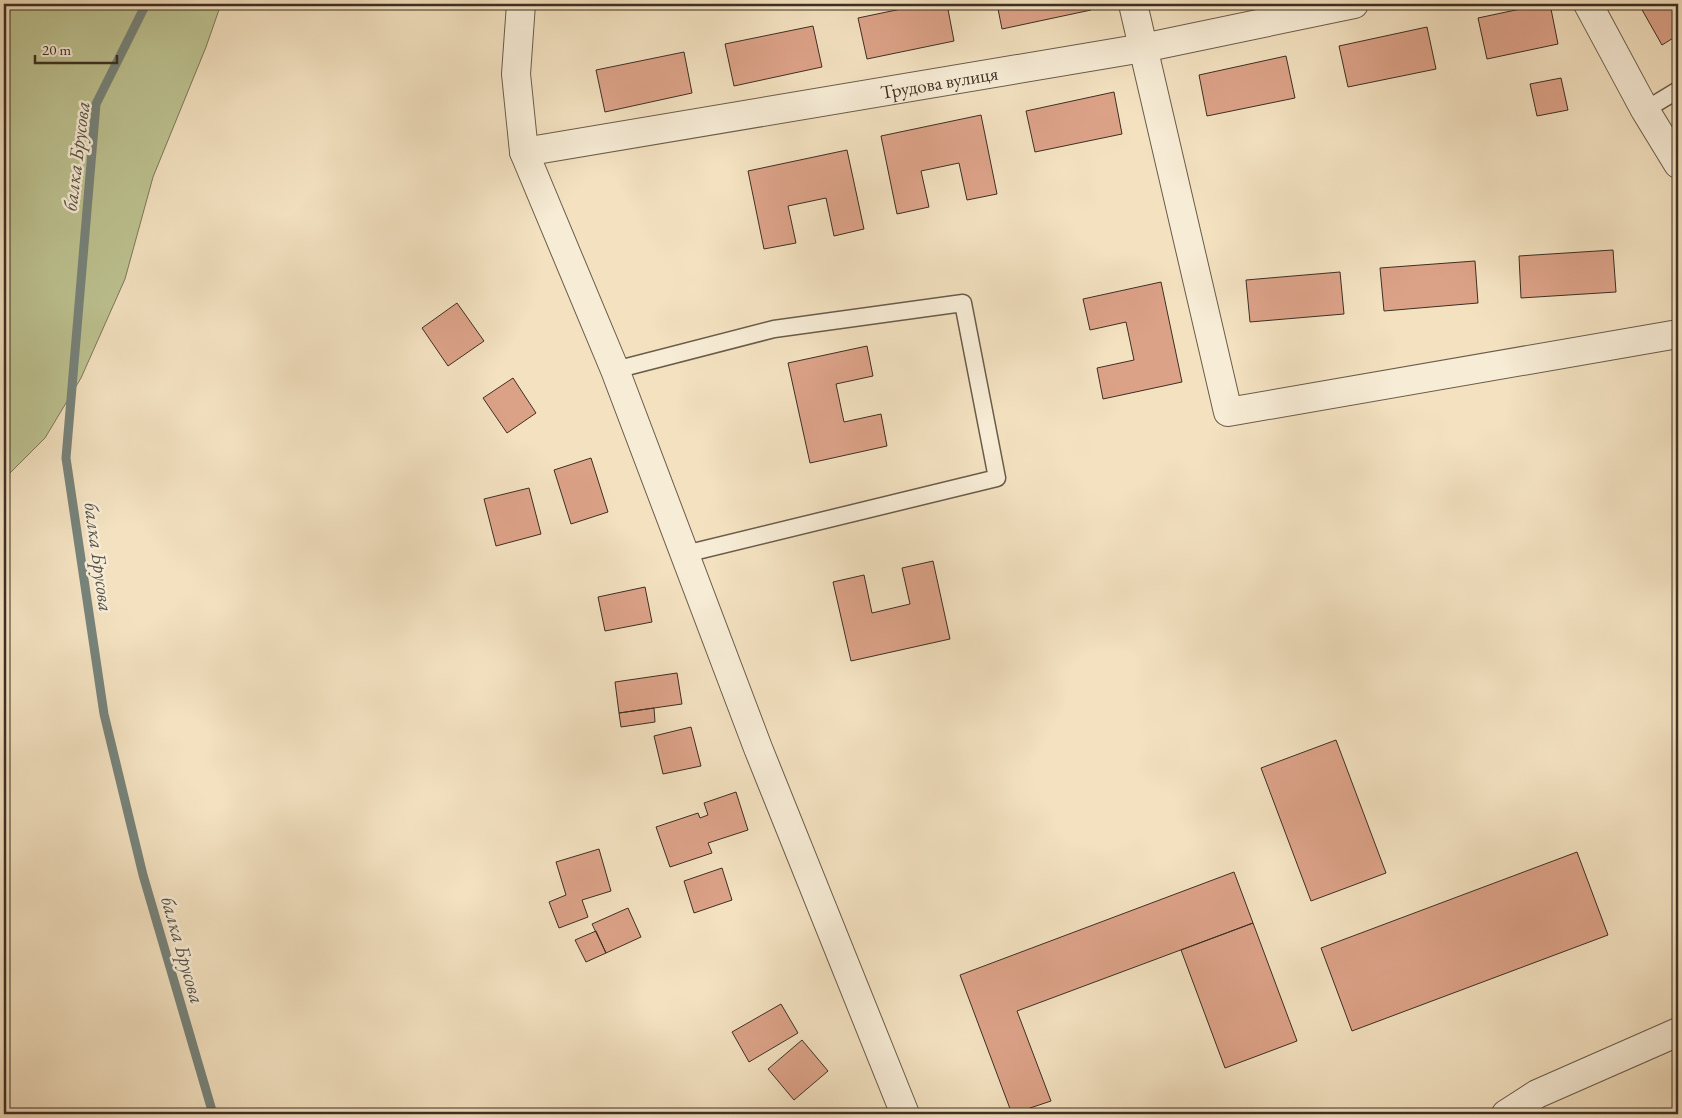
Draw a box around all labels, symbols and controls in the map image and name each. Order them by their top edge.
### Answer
scale bar [35,32,118,64]
text: 20 m [42,40,71,59]
street label: Трудова вулиця [879,60,1000,104]
water label: балка Брусова [56,100,96,212]
water label: балка Брусова [78,501,120,613]
water label: балка Брусова [155,893,211,1007]

